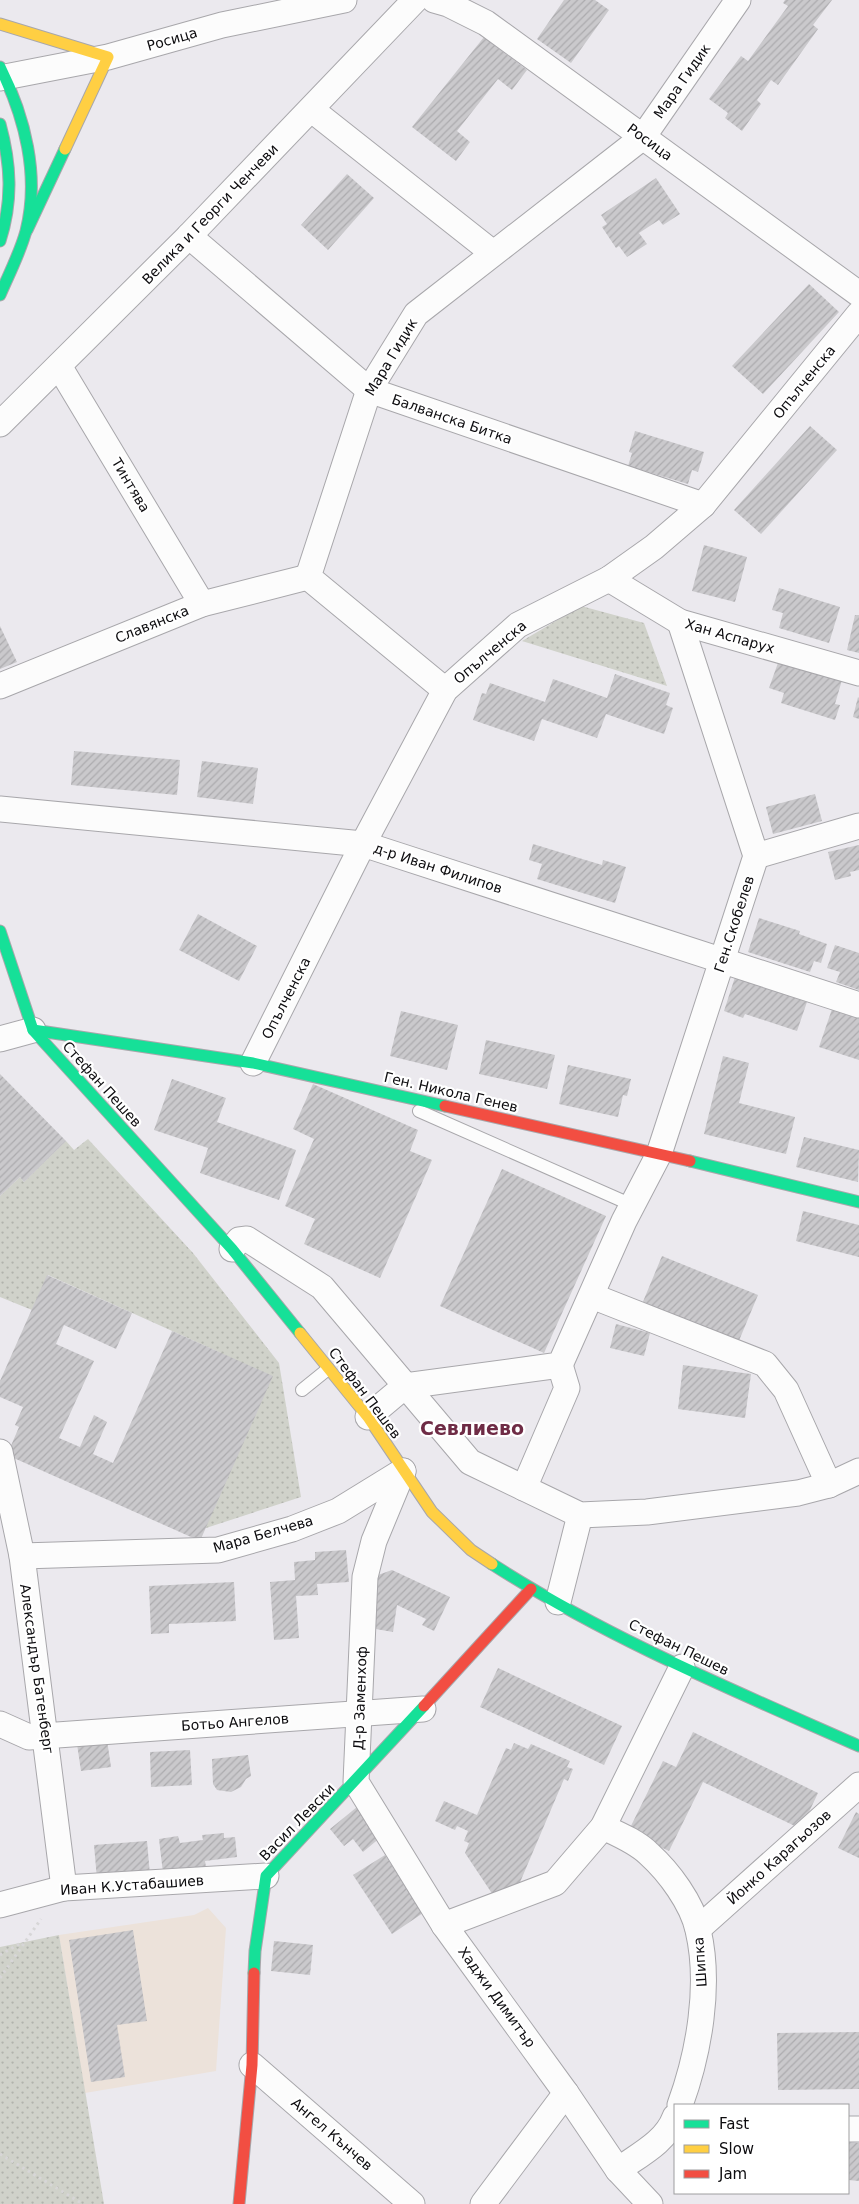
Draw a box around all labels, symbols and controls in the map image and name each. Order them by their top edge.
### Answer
street label: Росица [145,24,199,54]
street label: Мара Гидик [650,41,714,121]
street label: Росица [624,120,676,164]
street label: Велика и Георги Ченчеви [139,141,281,287]
street label: Мара Гидик [362,315,420,399]
street label: Опълченска [770,342,838,422]
street label: Балванска Битка [390,391,514,447]
street label: Тинтява [108,454,153,515]
street label: Славянска [113,602,191,646]
street label: Хан Аспарух [683,616,777,656]
street label: Опълченска [450,617,530,687]
street label: д-р Иван Филипов [372,840,504,896]
street label: Ген.Скобелев [711,874,757,974]
street label: Опълченска [258,954,314,1042]
street label: Стефан Пешев [59,1038,145,1130]
street label: Ген. Никола Генев [382,1069,520,1115]
street label: Стефан Пешев [326,1344,404,1442]
district label: Севлиево [420,1417,524,1439]
street label: Мара Белчева [211,1512,315,1556]
street label: Александър Батенберг [17,1583,57,1755]
street label: Стефан Пешев [626,1616,732,1678]
street label: Д-р Заменхоф [350,1646,370,1750]
street label: Ботьо Ангелов [181,1710,289,1734]
street label: Васил Левски [256,1780,338,1864]
street label: Йонко Карагьозов [723,1805,834,1908]
street label: Иван К.Устабашиев [59,1872,205,1898]
street label: Шипка [690,1936,710,1988]
street label: Хаджи Димитър [455,1943,539,2051]
street label: Ангел Кънчев [288,2094,376,2174]
legend [674,2104,849,2194]
text: Fast [719,2115,749,2133]
text: Slow [719,2140,754,2158]
text: Jam [718,2165,747,2183]

